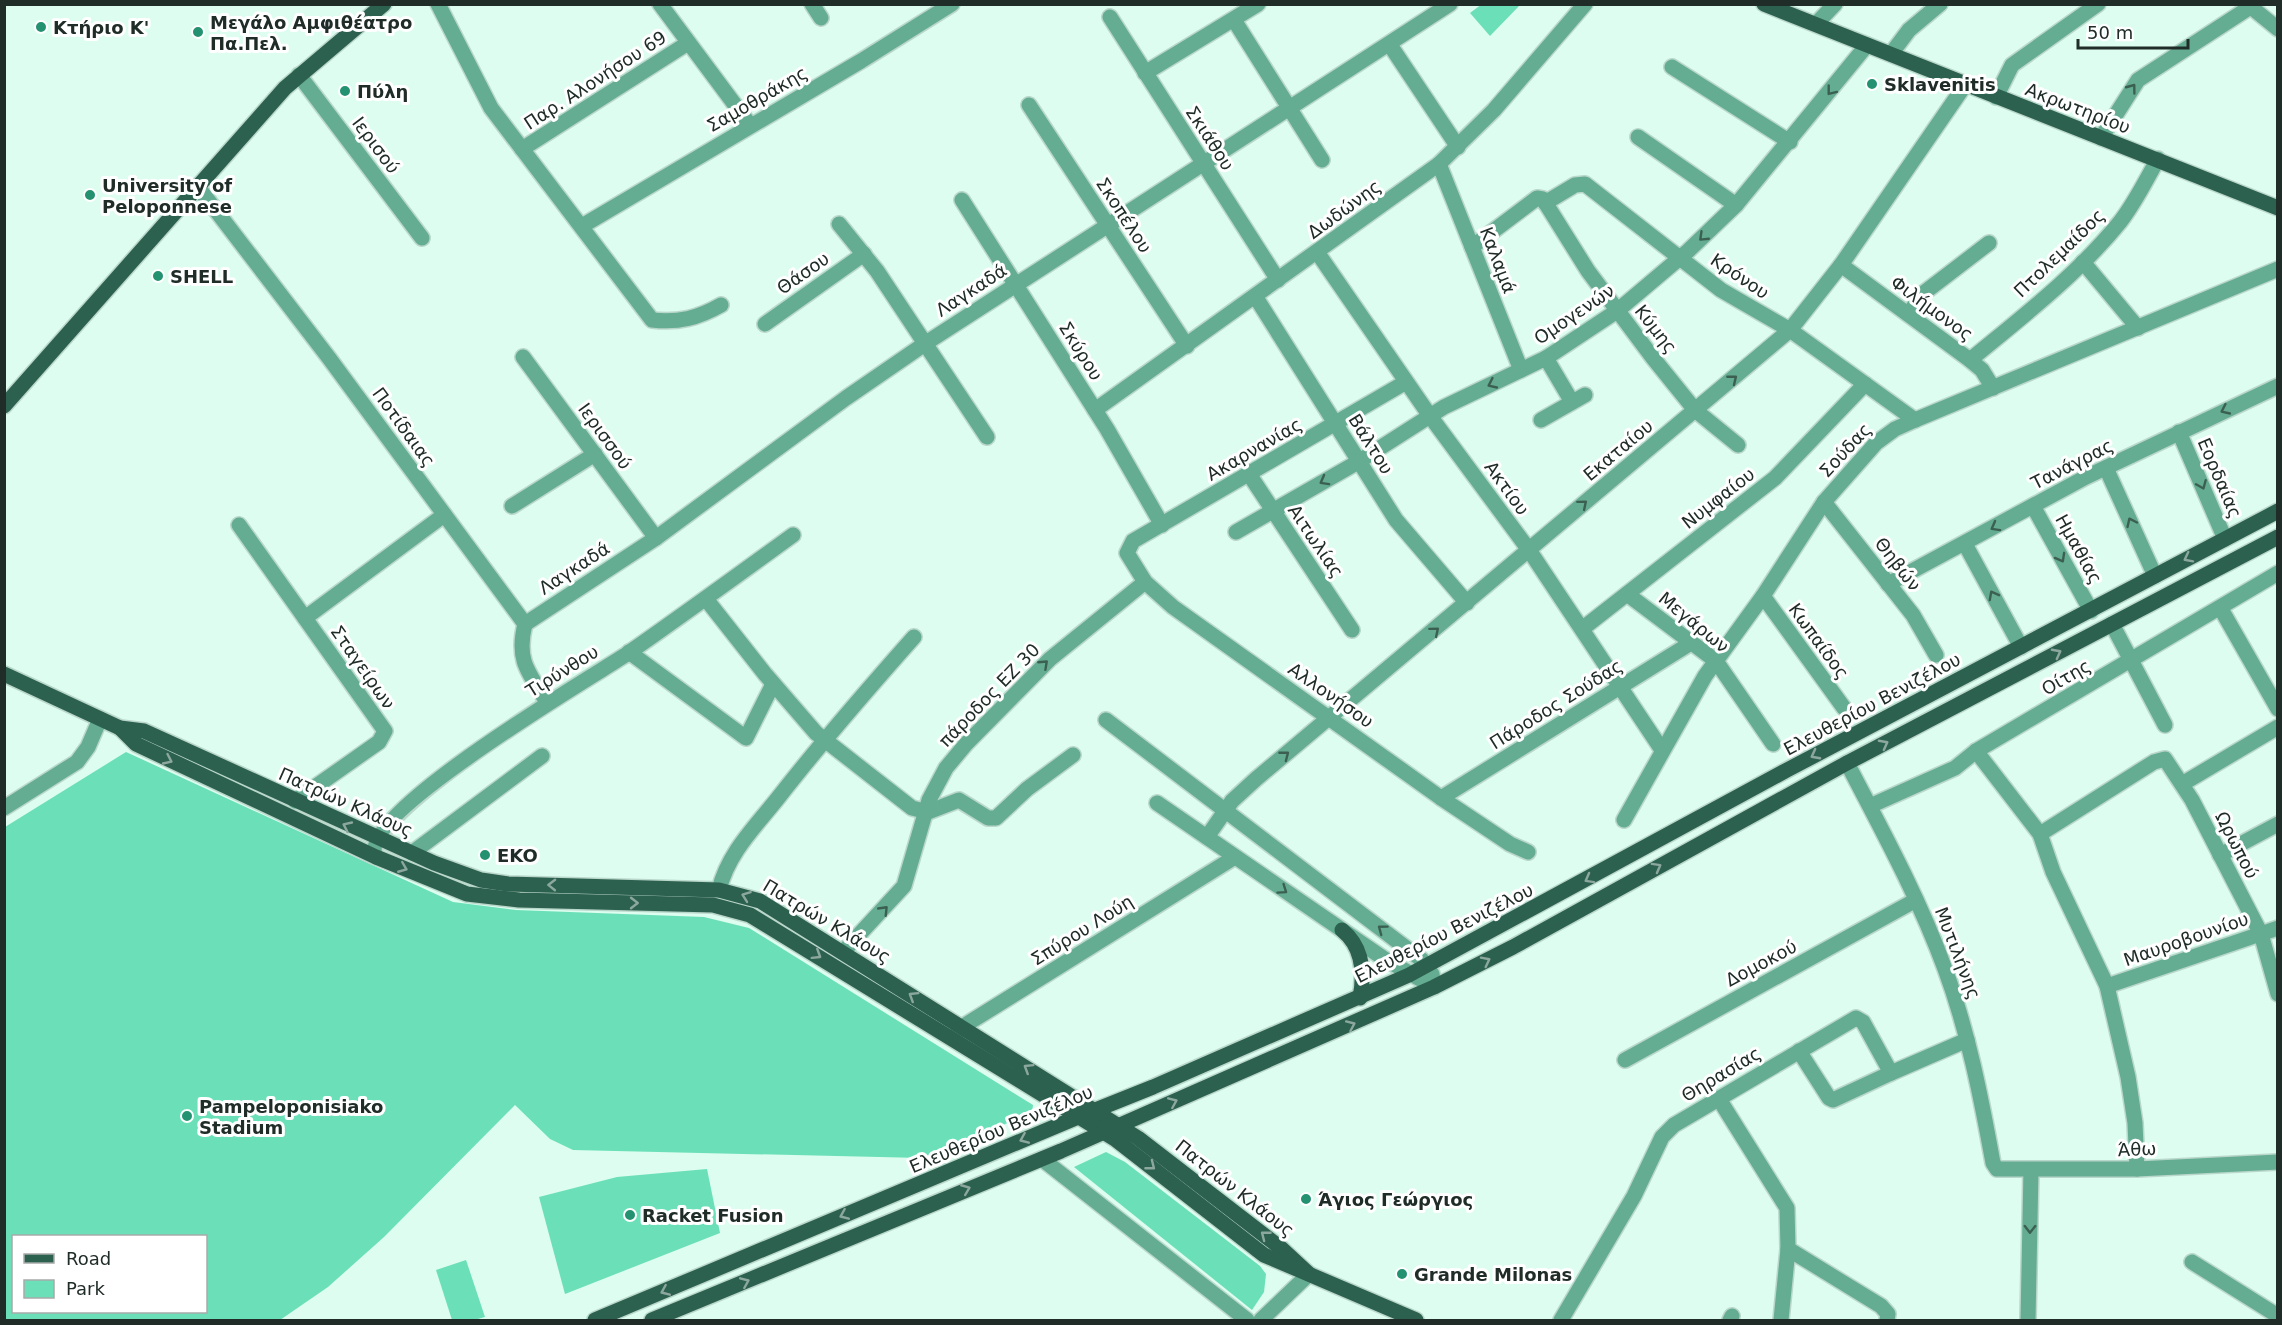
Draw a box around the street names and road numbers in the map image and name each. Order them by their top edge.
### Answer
street label: Παρ. Αλονήσου 69 [520,26,670,134]
street label: Σαμοθράκης [703,62,811,136]
street label: Ακρωτηρίου [2023,78,2133,138]
street label: Σκιάθου [1181,102,1239,174]
street label: Ιερισού [348,113,404,177]
street label: Σκοπέλου [1092,173,1156,257]
street label: Δωδώνης [1303,175,1385,243]
street label: Πτολεμαίδος [2009,205,2109,301]
street label: Καλαμά [1476,224,1520,296]
street label: Θάσου [773,248,833,298]
street label: Κρόνου [1707,249,1773,303]
street label: Λαγκαδά [932,259,1010,321]
street label: Φιλήμονος [1887,271,1977,345]
street label: Ομογενών [1530,280,1618,348]
street label: Κύμης [1631,301,1681,357]
street label: Σκύρου [1055,318,1107,384]
street label: Ποτίδαιας [368,383,440,471]
street label: Ιερισσού [574,399,636,473]
street label: Βάλτου [1344,410,1398,478]
street label: Ακαρνανίας [1203,413,1305,485]
street label: Εκαταίου [1579,415,1657,485]
street label: Σούδας [1815,419,1875,481]
street label: Τανάγρας [2027,434,2117,494]
street label: Εορδαίας [2194,435,2246,521]
street label: Ακτίου [1480,457,1534,519]
street label: Νυμφαίου [1677,463,1759,533]
street label: Αιτωλίας [1284,501,1348,581]
street label: Ημαθίας [2051,511,2107,587]
street label: Θηβών [1871,533,1925,595]
street label: Λαγκαδά [535,537,613,599]
street label: Μεγάρων [1655,587,1733,657]
street label: Κωπαίδος [1785,599,1853,683]
street label: Σταγείρων [327,621,399,713]
street label: πάροδος ΕΖ 30 [934,639,1044,751]
street label: Τιρύνθου [521,641,602,702]
street label: Ελευθερίου Βενιζέλου [1780,648,1964,760]
street label: Πάροδος Σούδας [1486,655,1626,753]
street label: Οίτης [2038,655,2094,699]
street label: Αλλονήσου [1284,658,1378,732]
street label: Πατρών Κλάους [276,763,416,841]
street label: Ωρωπού [2211,808,2263,882]
street label: Πατρών Κλάους [760,875,894,967]
street label: Ελευθερίου Βενιζέλου [1351,879,1537,987]
street label: Σπύρου Λούη [1027,890,1137,970]
street label: Μυτιλήνης [1931,904,1985,1002]
street label: Μαυροβουνίου [2121,908,2251,970]
street label: Δομοκού [1722,935,1800,991]
street label: Θηρασίας [1678,1042,1764,1106]
street label: Ελευθερίου Βενιζέλου [906,1081,1096,1177]
street label: Πατρών Κλάους [1171,1135,1299,1241]
street label: Άθω [2117,1138,2157,1160]

